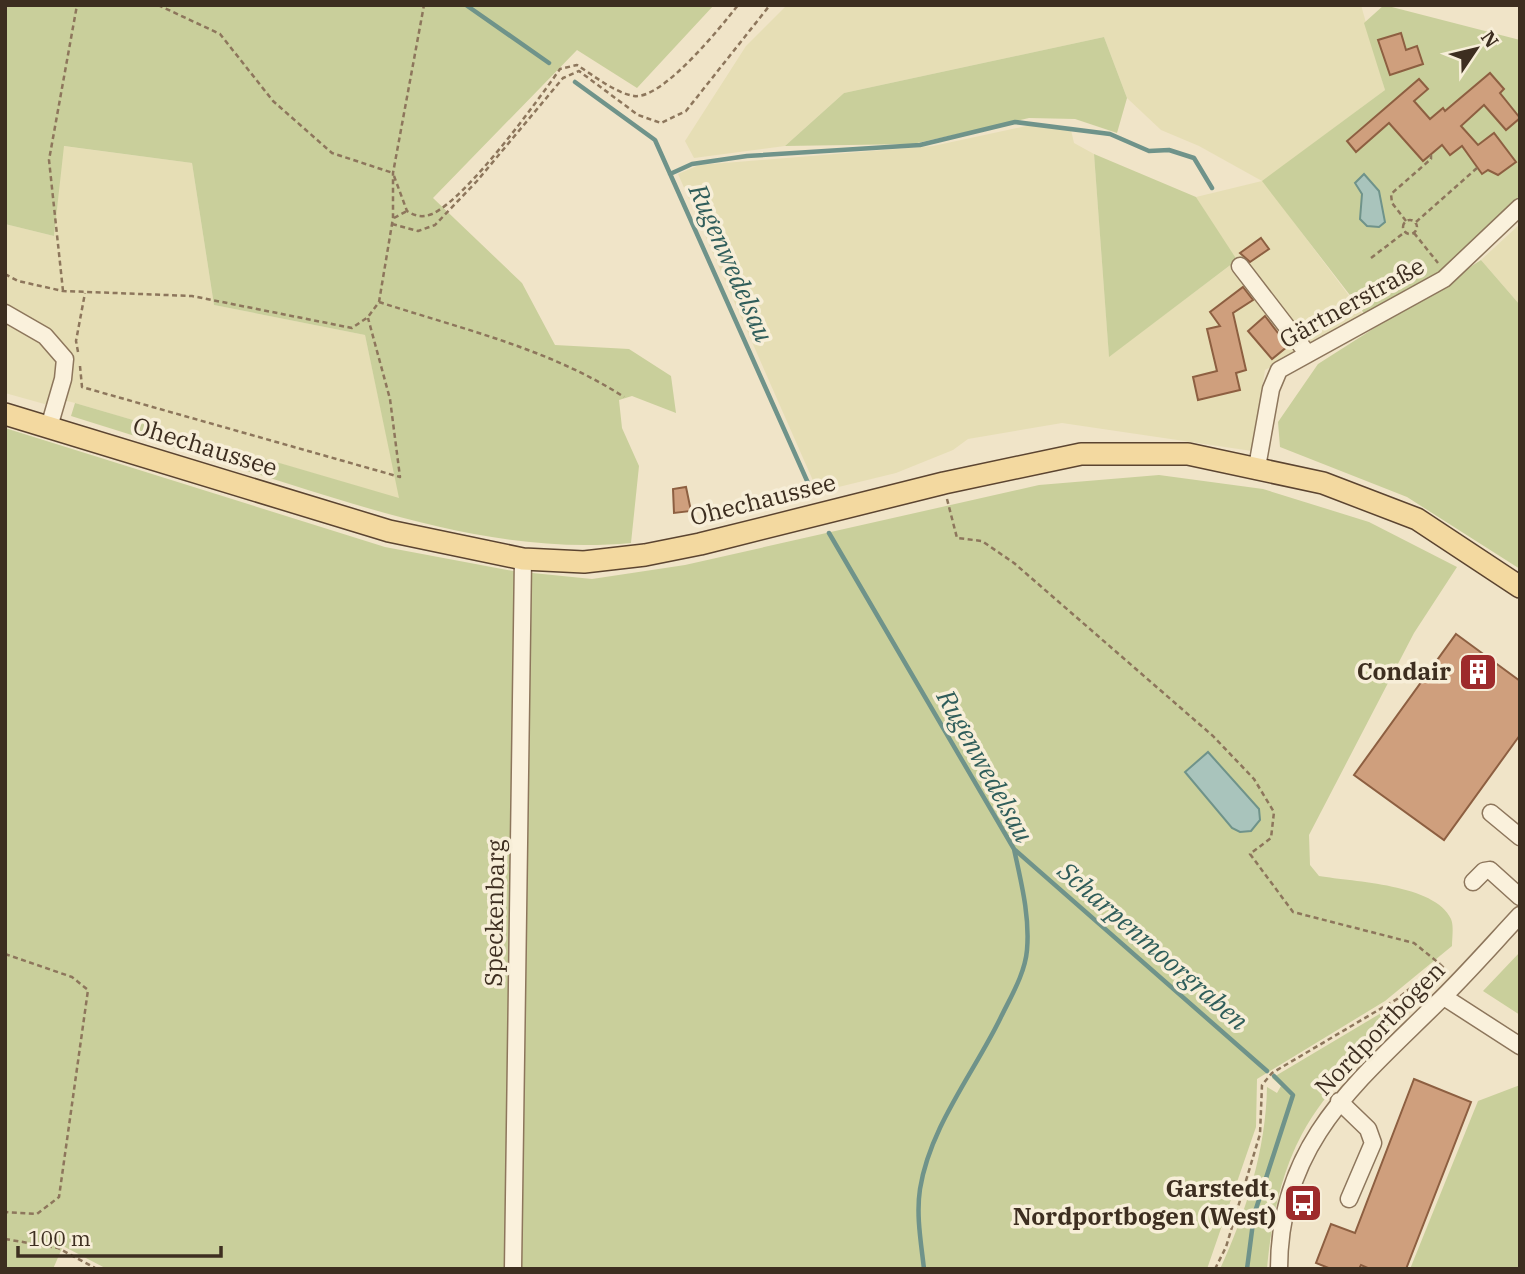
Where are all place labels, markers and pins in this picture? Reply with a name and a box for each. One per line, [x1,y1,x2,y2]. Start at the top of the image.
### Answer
building icon: Condair [1457,651,1499,693]
place label: Condair [1357,655,1451,687]
place label: Garstedt, Nordportbogen (West) [1013,1172,1276,1232]
bus stop icon: Garstedt, Nordportbogen (West) [1282,1182,1324,1224]

